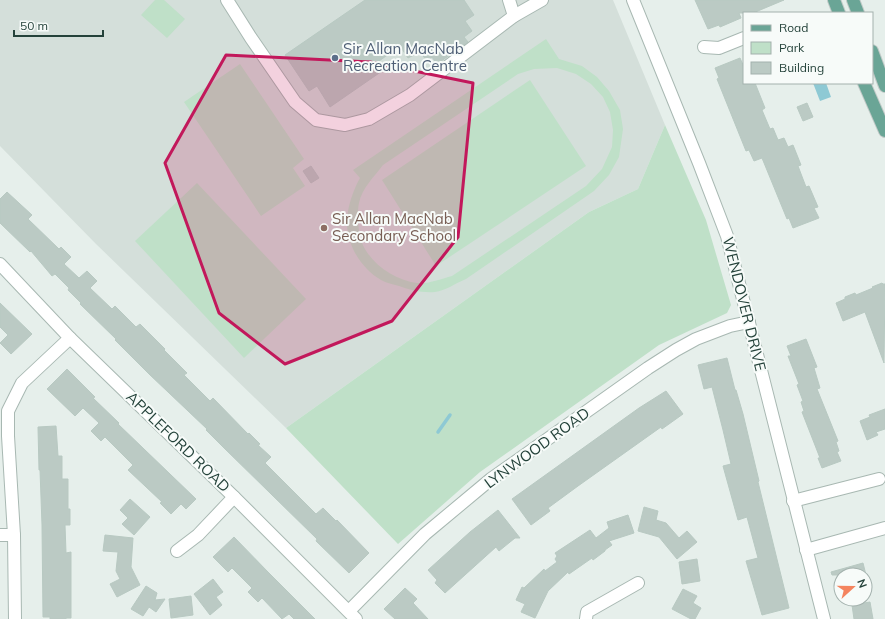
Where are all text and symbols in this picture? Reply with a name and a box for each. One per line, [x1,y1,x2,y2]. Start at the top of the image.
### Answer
scale bar [14,12,103,38]
legend [743,12,873,84]
text: 50 m [20,18,48,33]
text: Road [779,20,808,35]
place label: Sir Allan MacNab Recreation Centre [343,39,467,75]
text: Park [779,40,805,55]
marker: Sir Allan MacNab Recreation Centre [330,53,340,63]
text: Building [779,60,824,75]
place label: Sir Allan MacNab Secondary School [332,209,456,245]
marker: Sir Allan MacNab Secondary School [319,223,329,233]
street label: WENDOVER DRIVE [719,235,770,373]
street label: APPLEFORD ROAD [123,387,234,496]
street label: LYNWOOD ROAD [480,403,593,492]
north arrow [833,567,873,607]
text: N [854,577,870,590]

